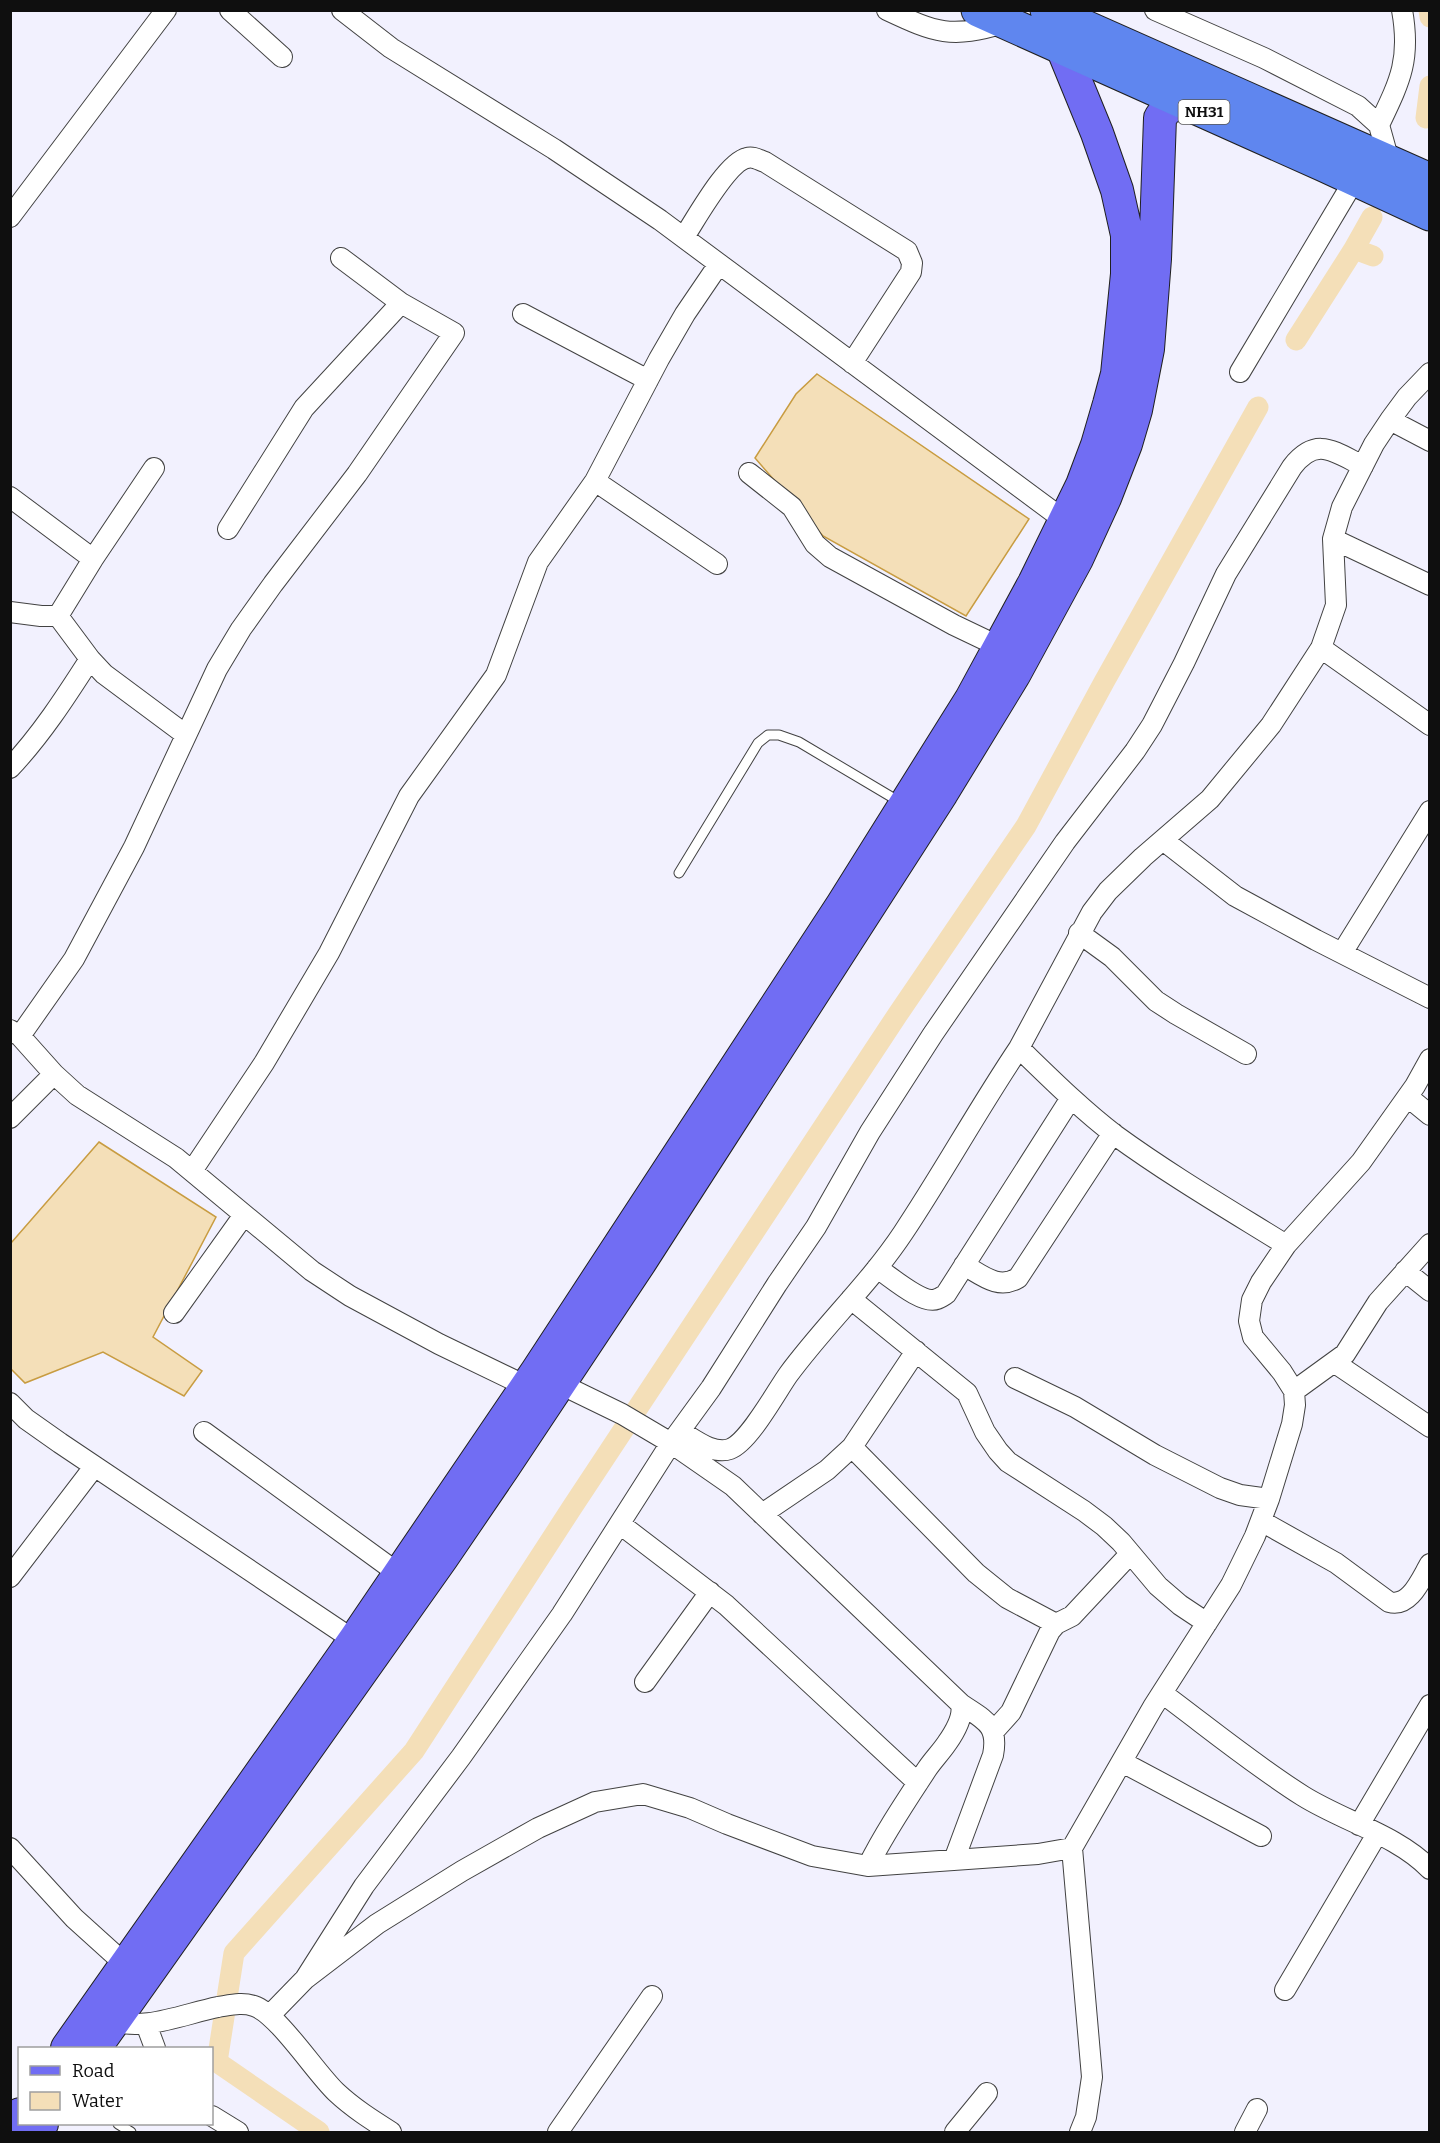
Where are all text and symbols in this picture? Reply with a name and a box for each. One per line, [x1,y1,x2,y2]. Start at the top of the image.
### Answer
road number: NH31 [1178,100,1230,124]
legend [18,2047,213,2125]
text: Road [72,2060,115,2082]
text: Water [72,2090,123,2112]

